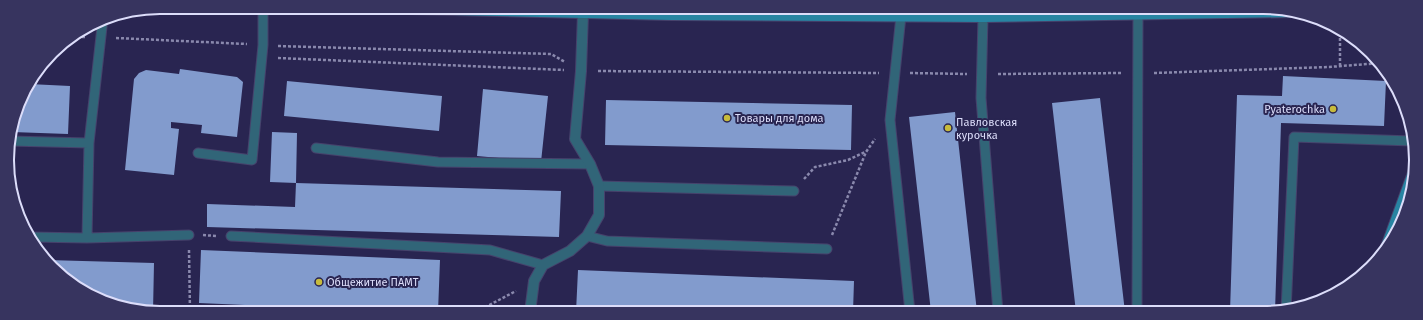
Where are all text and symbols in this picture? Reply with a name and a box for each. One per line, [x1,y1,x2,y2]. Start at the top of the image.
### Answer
place label: Pyaterochka [1264,103,1325,116]
marker: Pyaterochka [1328,104,1338,114]
place label: Товары для дома [735,112,824,125]
marker: Товары для дома [722,113,732,123]
place label: Павловская курочка [956,116,1017,142]
marker: Павловская курочка [943,123,953,133]
place label: Общежитие ПАМТ [327,276,419,289]
marker: Общежитие ПАМТ [314,277,324,287]

